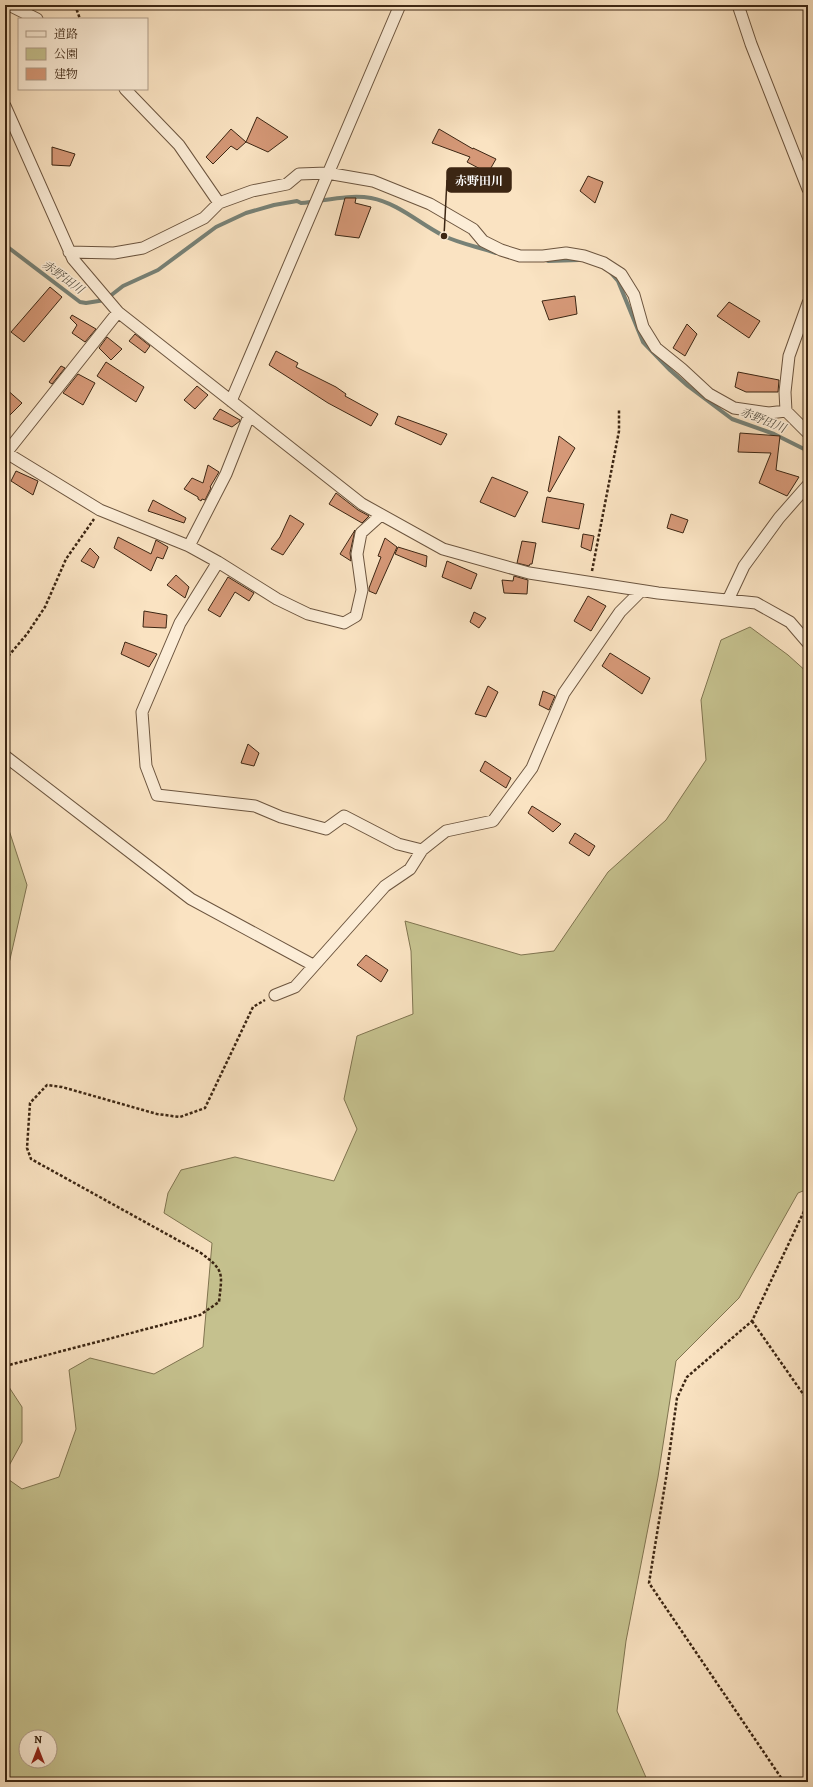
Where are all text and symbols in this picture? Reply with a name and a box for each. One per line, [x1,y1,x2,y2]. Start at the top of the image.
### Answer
legend [18,18,148,90]
text: 道路 [54,26,78,42]
text: 公園 [54,46,78,62]
text: 建物 [54,66,78,82]
callout: 赤野田川 [447,168,511,192]
text: 赤野田川 [455,173,503,189]
water label: 赤野田川 [39,256,89,299]
water label: 赤野田川 [738,404,790,437]
north arrow [18,1729,58,1769]
text: N [34,1732,42,1747]

